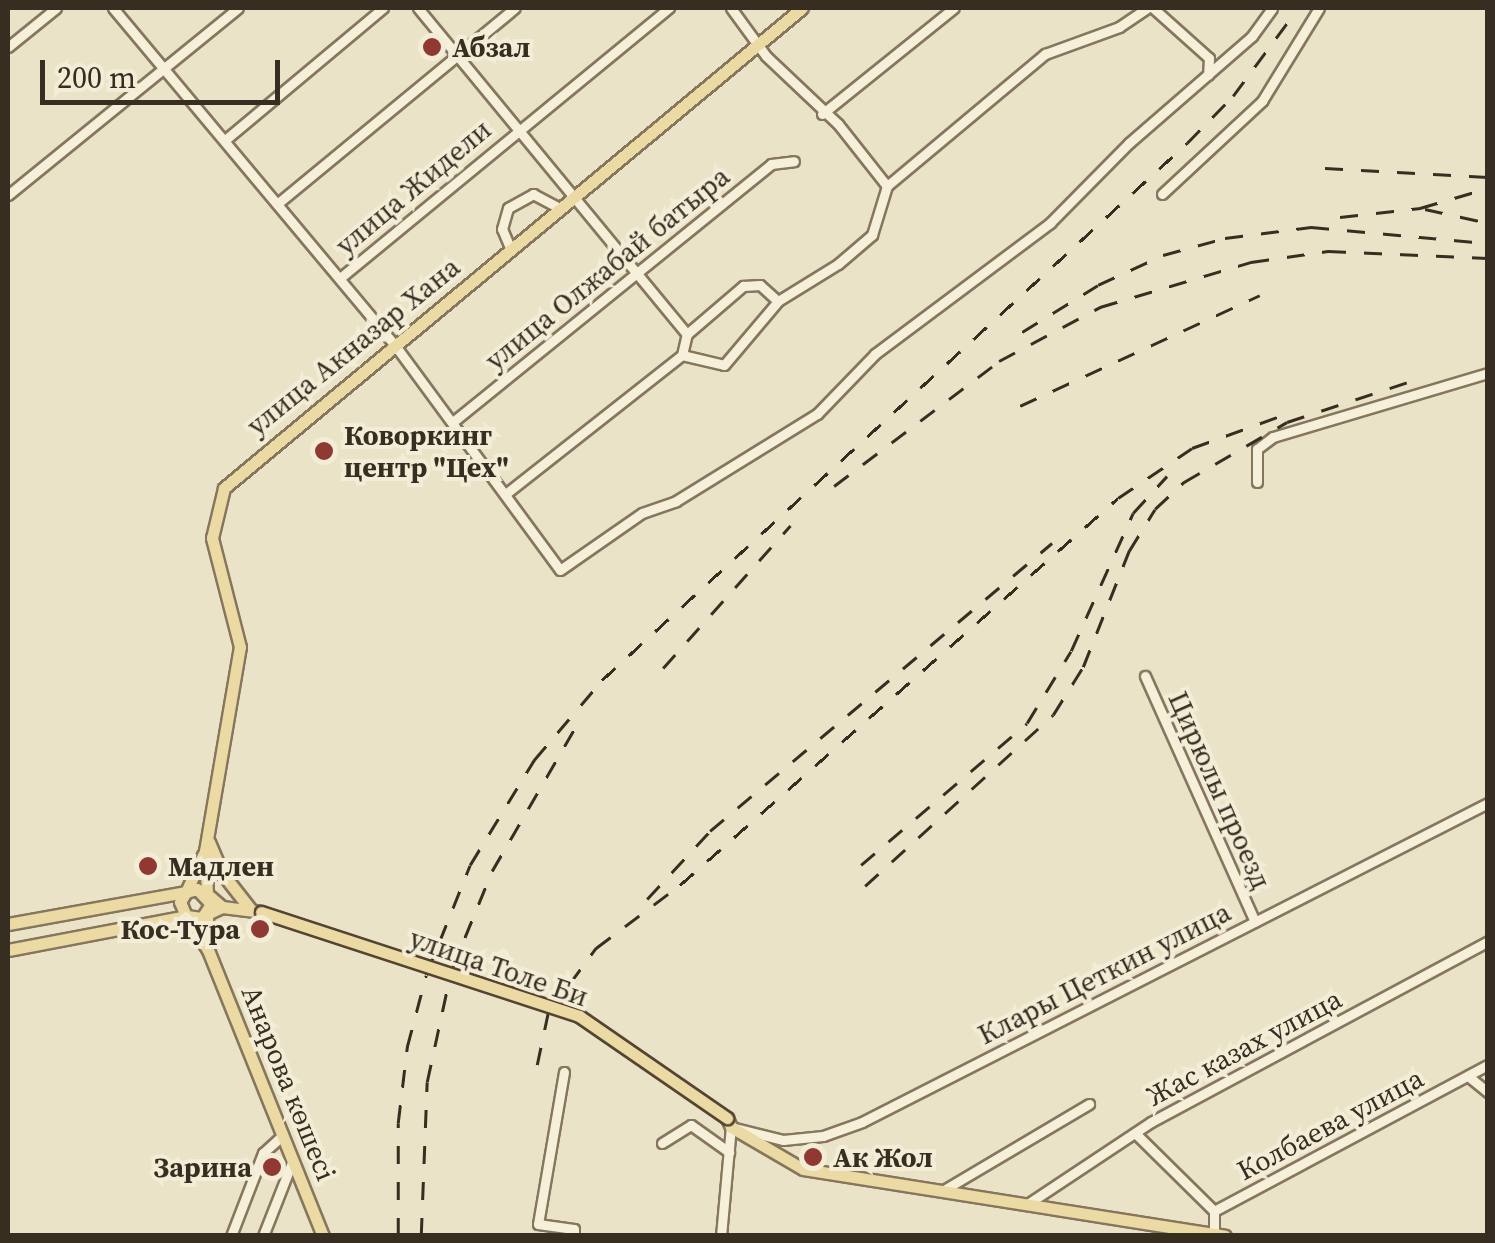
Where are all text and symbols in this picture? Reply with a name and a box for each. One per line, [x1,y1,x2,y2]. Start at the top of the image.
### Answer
place label: Абзал [452,30,530,64]
marker: Абзал [421,36,443,58]
scale bar [45,40,285,102]
text: 200 m [57,57,136,98]
street label: улица Жидели [328,112,498,262]
street label: улица Олжабай батыра [478,159,736,377]
street label: улица Акназар Хана [240,250,466,442]
place label: Коворкинг центр "Цех" [344,418,509,484]
marker: Коворкинг центр "Цех" [313,440,335,462]
street label: Цирюлы проезд [1161,686,1279,894]
place label: Мадлен [168,849,274,883]
marker: Мадлен [137,855,159,877]
street label: Клары Цеткин улица [972,895,1236,1051]
place label: Кос-Тура [120,912,240,946]
marker: Кос-Тура [249,918,271,940]
street label: улица Толе Би [405,921,593,1013]
street label: Анарова көшесі [235,981,343,1185]
street label: Жас казах улица [1141,982,1347,1112]
street label: Колбаева улица [1231,1061,1429,1187]
place label: Ак Жол [833,1140,933,1174]
marker: Ак Жол [802,1146,824,1168]
place label: Зарина [154,1150,252,1184]
marker: Зарина [261,1156,283,1178]

